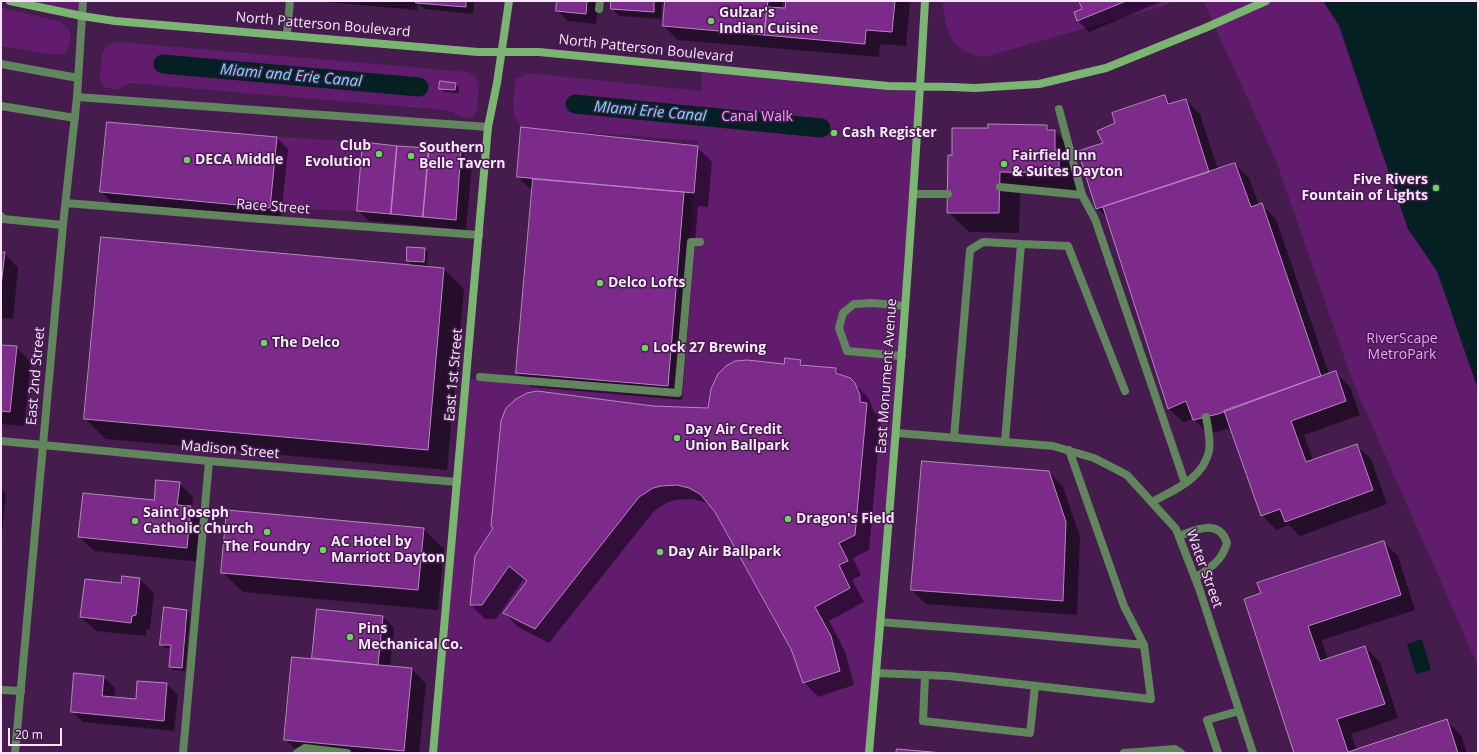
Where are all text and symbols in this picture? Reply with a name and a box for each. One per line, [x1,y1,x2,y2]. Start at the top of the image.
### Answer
place label: Gulzar's Indian Cuisine [719,5,818,38]
street label: North Patterson Boulevard [235,9,411,41]
marker: Gulzar's Indian Cuisine [706,16,716,26]
street label: North Patterson Boulevard [558,31,734,67]
water label: Miami and Erie Canal [219,61,363,91]
water label: MIami Erie Canal [593,98,707,126]
park label: Canal Walk [721,109,793,125]
place label: Cash Register [842,125,937,141]
marker: Cash Register [829,128,839,138]
place label: Club Evolution [305,138,371,170]
place label: Southern Belle Tavern [419,140,505,172]
place label: Fairfield Inn & Suites Dayton [1012,148,1123,180]
marker: Club Evolution [374,149,384,159]
marker: Southern Belle Tavern [406,151,416,161]
place label: DECA Middle [195,152,283,168]
marker: DECA Middle [182,155,192,165]
marker: Fairfield Inn & Suites Dayton [999,159,1009,169]
place label: Five Rivers Fountain of Lights [1302,172,1428,204]
marker: Five Rivers Fountain of Lights [1431,183,1441,193]
street label: Race Street [236,196,310,218]
place label: Delco Lofts [608,275,685,291]
marker: Delco Lofts [595,278,605,288]
street label: East Monument Avenue [873,298,901,454]
street label: East 2nd Street [23,326,49,426]
street label: East 1st Street [442,328,466,422]
park label: RiverScape MetroPark [1366,331,1438,364]
place label: The Delco [272,335,340,351]
marker: The Delco [259,338,269,348]
place label: Lock 27 Brewing [653,340,766,356]
marker: Lock 27 Brewing [640,343,650,353]
place label: Day Air Credit Union Ballpark [685,422,789,454]
marker: Day Air Credit Union Ballpark [672,433,682,443]
street label: Madison Street [180,437,280,463]
place label: Saint Joseph Catholic Church [143,505,254,538]
place label: Dragon's Field [796,511,895,527]
marker: Dragon's Field [783,514,793,524]
marker: Saint Joseph Catholic Church [130,516,140,526]
marker: The Foundry [262,527,272,537]
street label: Water Street [1182,528,1226,610]
place label: AC Hotel by Marriott Dayton [331,534,445,566]
place label: The Foundry [223,539,311,555]
place label: Day Air Ballpark [668,544,781,560]
marker: AC Hotel by Marriott Dayton [318,545,328,555]
marker: Day Air Ballpark [655,547,665,557]
place label: Pins Mechanical Co. [358,621,463,654]
marker: Pins Mechanical Co. [345,632,355,642]
scale bar [10,720,64,746]
text: 20 m [15,726,43,743]

